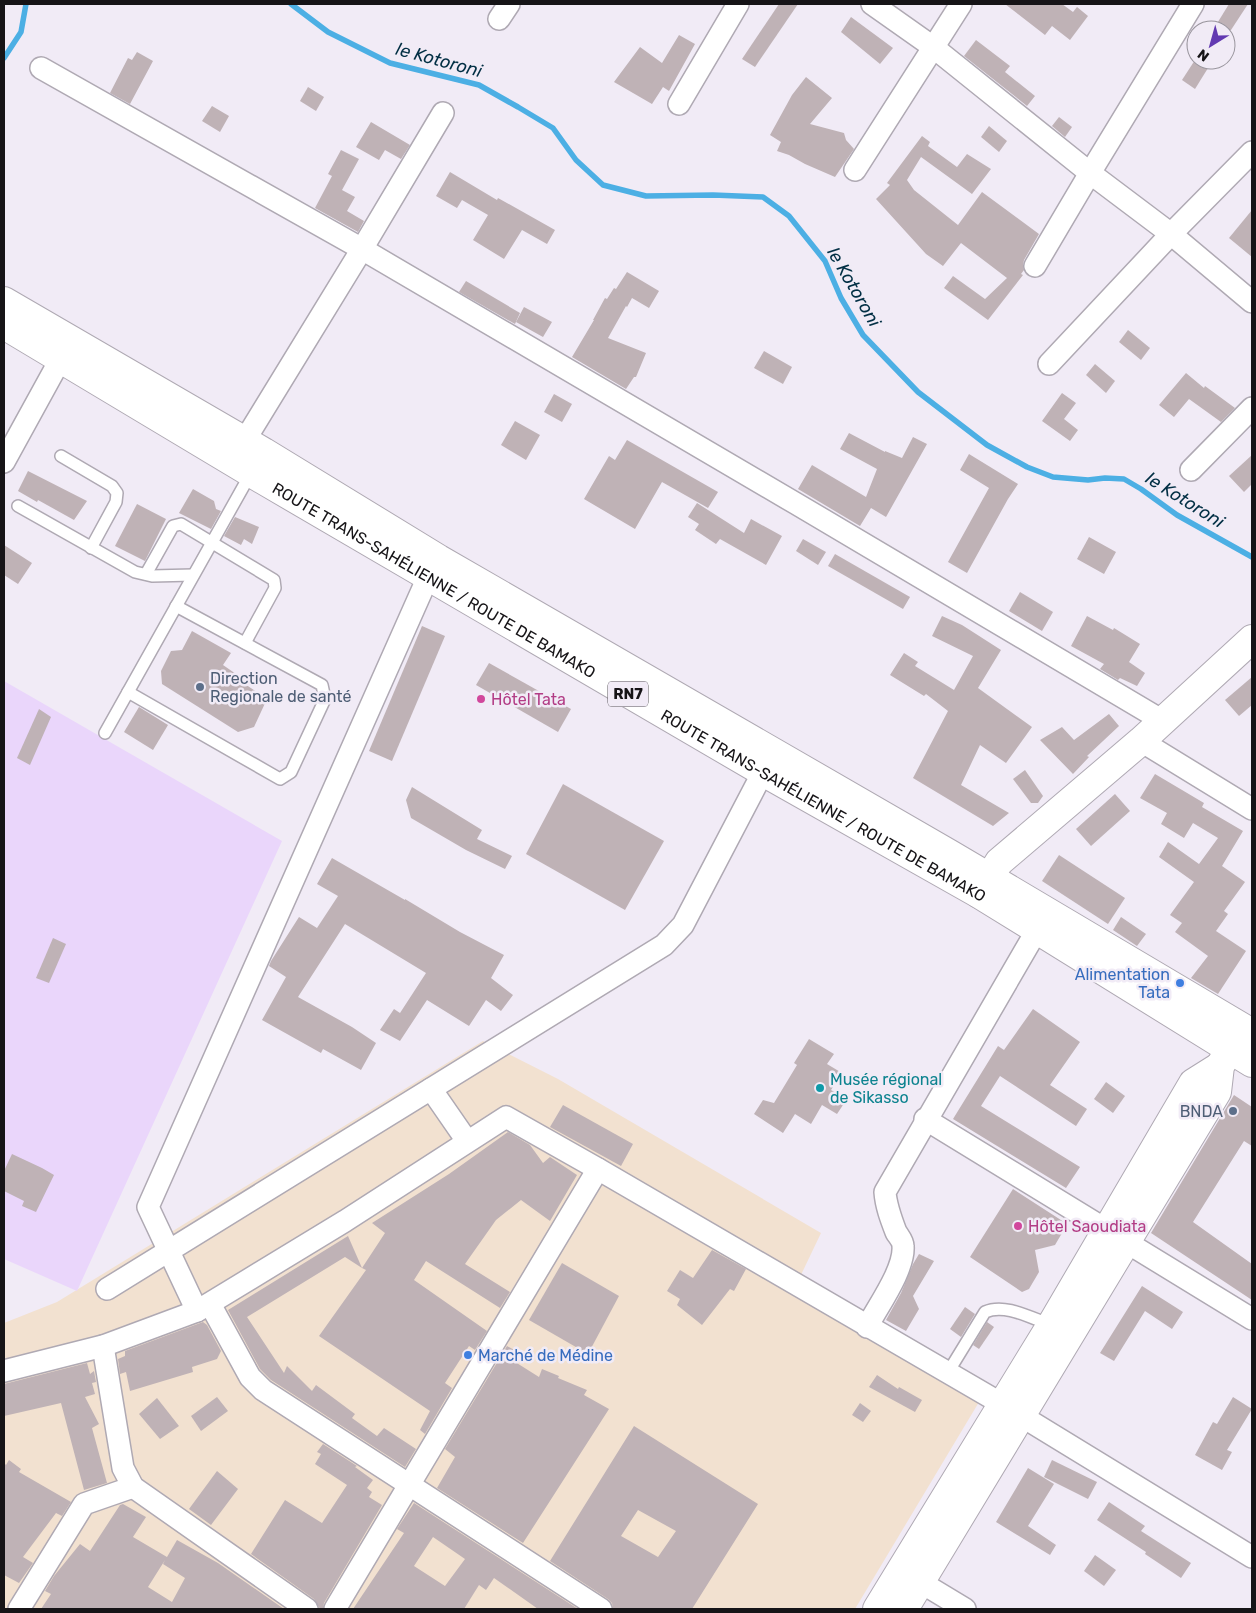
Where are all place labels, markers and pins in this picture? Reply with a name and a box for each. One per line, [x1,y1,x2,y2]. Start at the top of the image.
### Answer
place label: Direction Regionale de santé [210,669,351,706]
marker: Direction Regionale de santé [194,681,206,693]
place label: Hôtel Tata [491,690,566,709]
marker: Hôtel Tata [475,693,487,705]
place label: Alimentation Tata [1075,965,1170,1002]
marker: Alimentation Tata [1174,977,1186,989]
place label: Musée régional de Sikasso [830,1070,942,1107]
marker: Musée régional de Sikasso [814,1082,826,1094]
place label: BNDA [1180,1102,1223,1121]
marker: BNDA [1227,1105,1239,1117]
place label: Hôtel Saoudiata [1028,1217,1146,1236]
marker: Hôtel Saoudiata [1012,1220,1024,1232]
place label: Marché de Médine [478,1346,613,1365]
marker: Marché de Médine [462,1349,474,1361]

